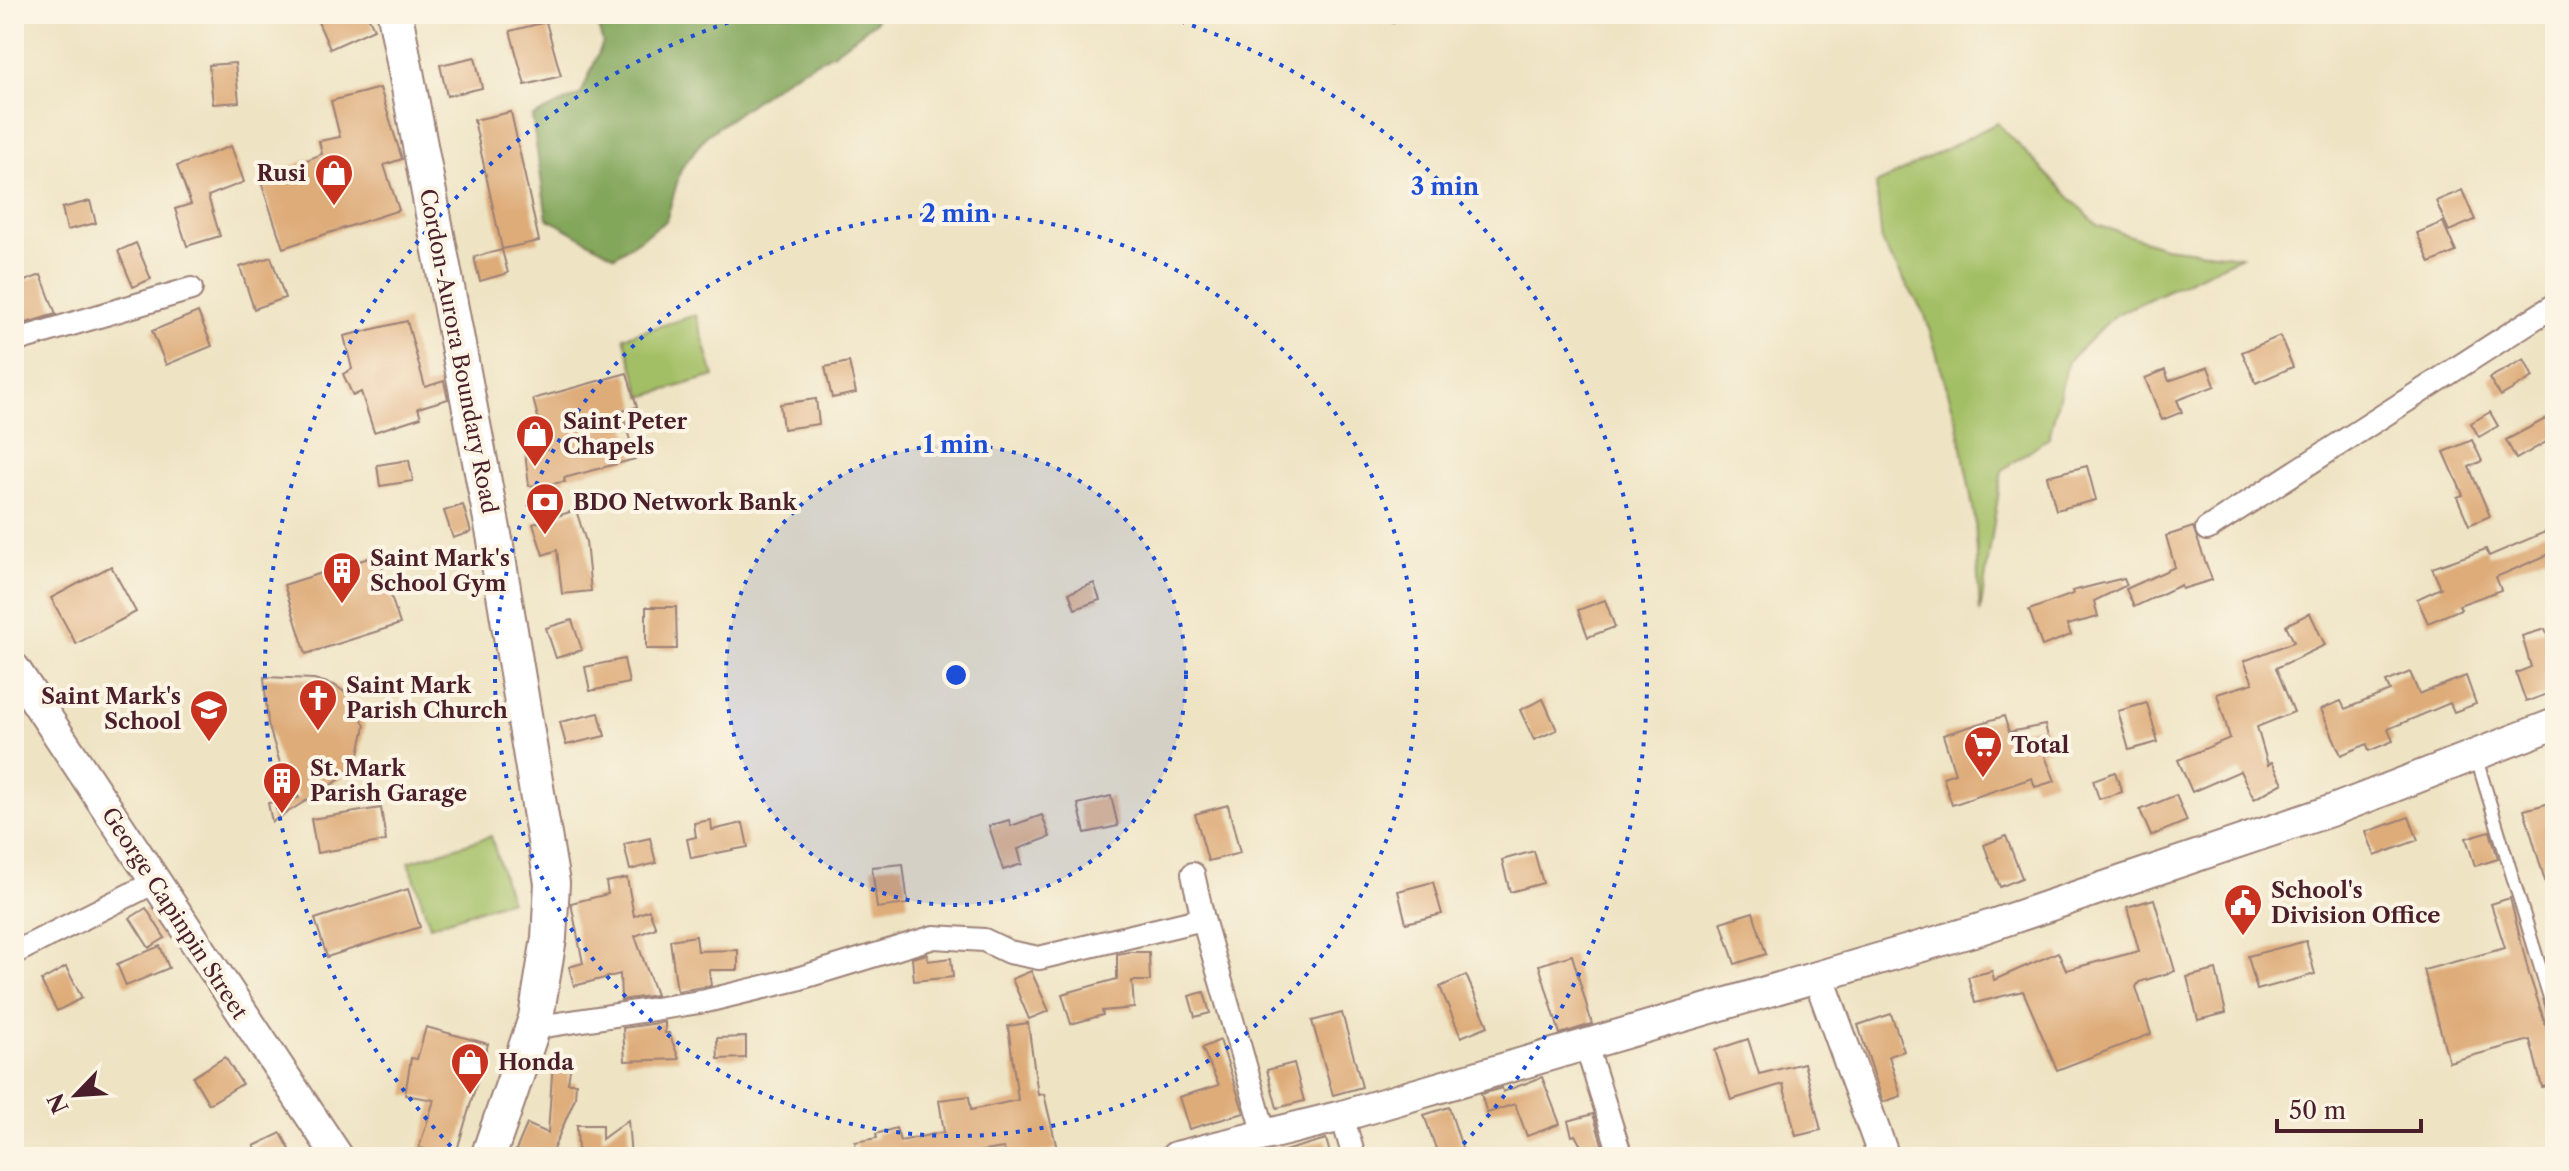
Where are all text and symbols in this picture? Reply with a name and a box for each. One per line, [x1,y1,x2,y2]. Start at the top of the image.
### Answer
shop icon: Rusi [313,152,355,207]
place label: Rusi [256,160,306,187]
text: 3 min [1411,172,1480,201]
street label: Cordon-Aurora Boundary Road [414,186,503,516]
text: 2 min [921,199,991,228]
place label: Saint Peter Chapels [563,408,688,460]
shop icon: Saint Peter Chapels [514,413,556,468]
text: 1 min [923,430,989,459]
bank icon: BDO Network Bank [524,481,566,536]
place label: BDO Network Bank [573,489,797,516]
place label: Saint Mark's School Gym [370,545,510,597]
building icon: Saint Mark's School Gym [321,550,363,605]
centre of rings [942,661,970,689]
place label: Saint Mark Parish Church [346,672,508,724]
church icon: Saint Mark Parish Church [297,677,339,732]
place label: Saint Mark's School [41,683,181,735]
school or university icon: Saint Mark's School [188,688,230,743]
supermarket icon: Total [1962,724,2004,779]
place label: Total [2011,732,2070,759]
place label: St. Mark Parish Garage [310,755,467,807]
building icon: St. Mark Parish Garage [261,760,303,815]
street label: George Capinpin Street [96,802,253,1024]
place label: School's Division Office [2271,877,2440,929]
public building icon: School's Division Office [2222,882,2264,937]
shop icon: Honda [449,1041,491,1096]
place label: Honda [498,1049,574,1076]
north arrow [36,1055,116,1135]
scale bar [2277,1083,2421,1133]
text: N [42,1089,75,1118]
text: 50 m [2289,1096,2346,1125]

